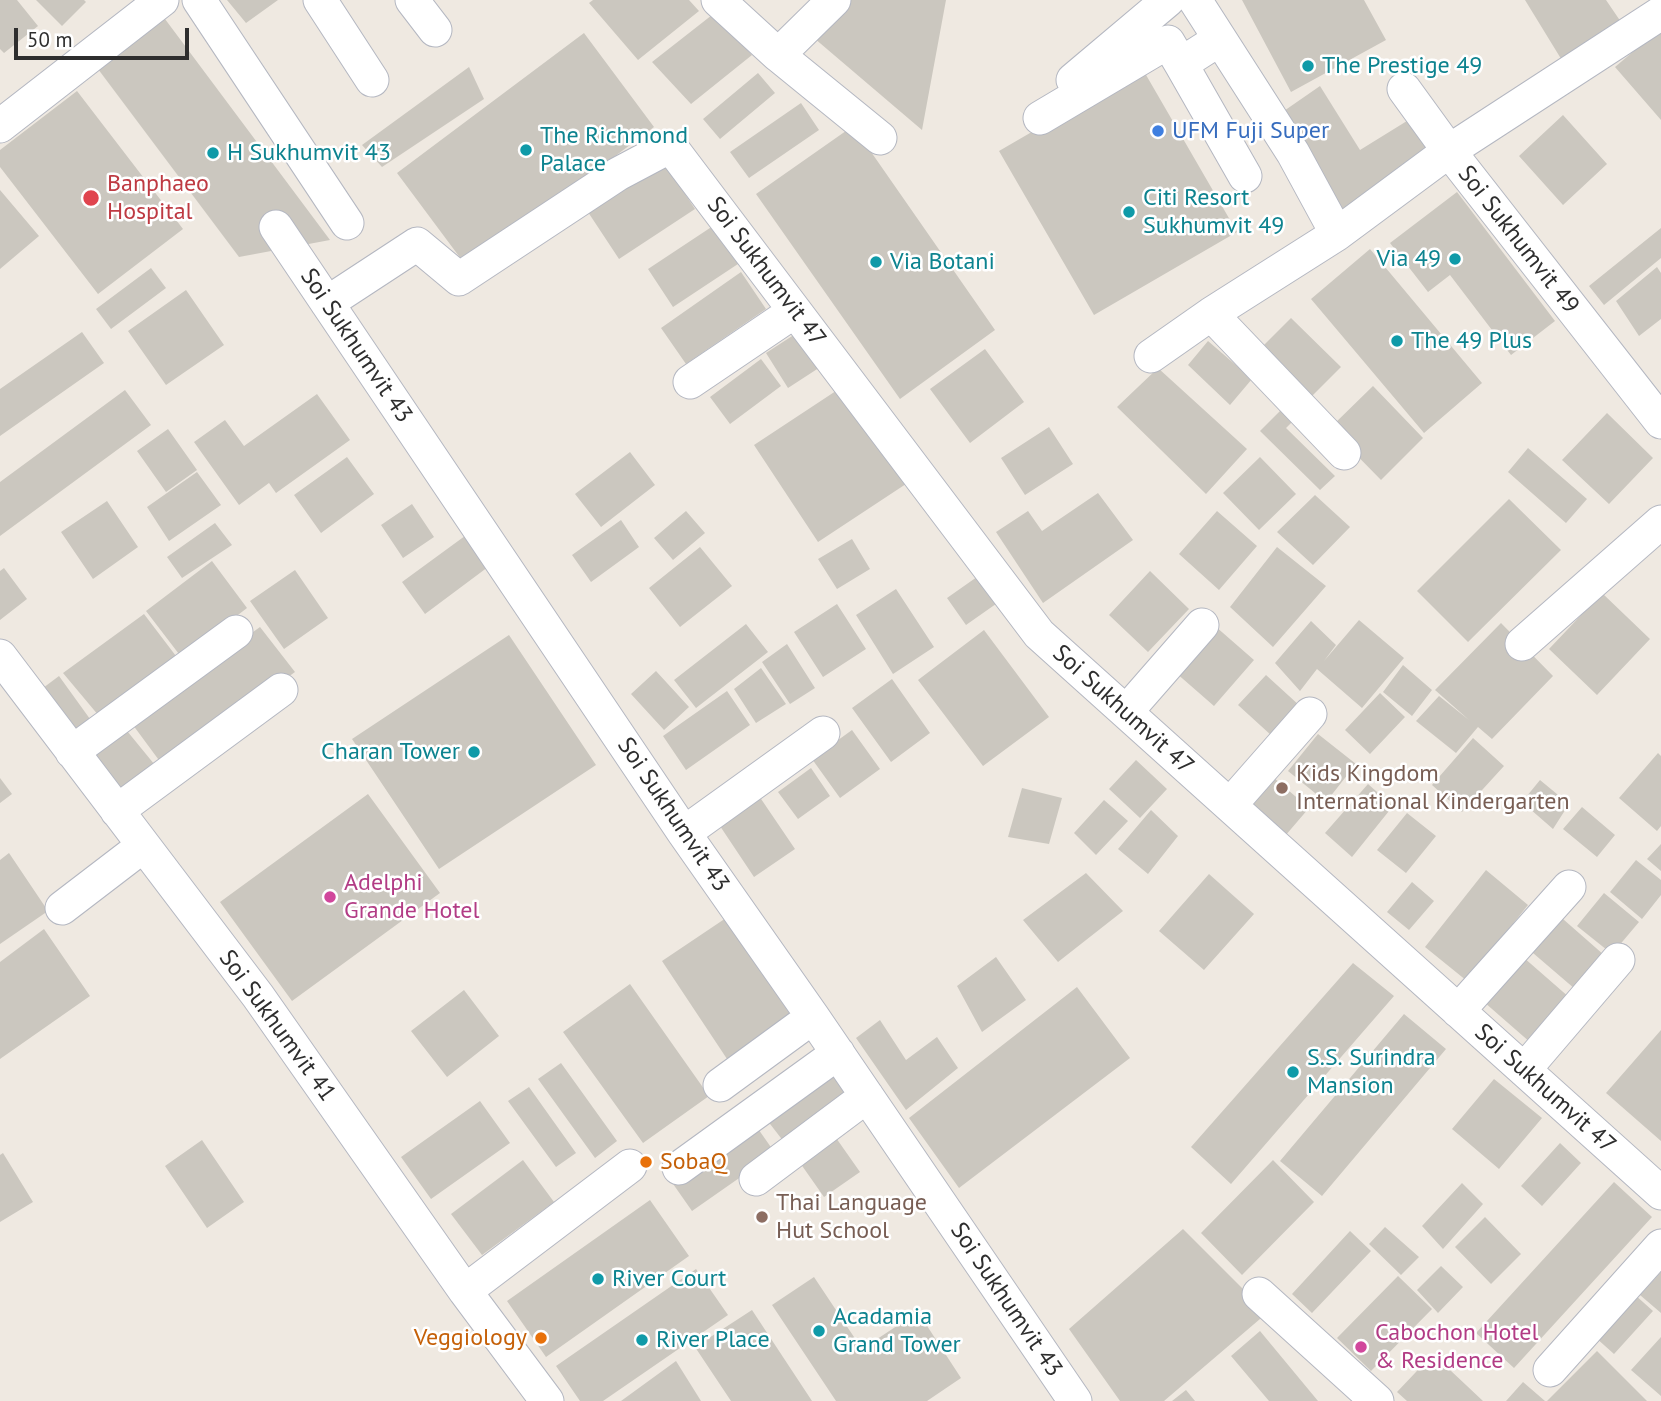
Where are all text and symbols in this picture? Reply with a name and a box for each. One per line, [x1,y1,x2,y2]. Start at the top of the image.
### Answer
scale bar [18,14,192,58]
text: 50 m [27,26,73,53]
place label: The Prestige 49 [1322,52,1482,80]
marker: The Prestige 49 [1300,58,1316,74]
place label: UFM Fuji Super [1172,117,1329,145]
place label: The Richmond Palace [540,122,688,178]
marker: UFM Fuji Super [1150,123,1166,139]
place label: H Sukhumvit 43 [227,139,391,167]
marker: The Richmond Palace [518,142,534,158]
marker: H Sukhumvit 43 [205,145,221,161]
street label: Soi Sukhumvit 49 [1451,160,1585,320]
place label: Banphaeo Hospital [107,170,209,226]
place label: Citi Resort Sukhumvit 49 [1143,184,1284,240]
marker: Banphaeo Hospital [81,188,101,208]
street label: Soi Sukhumvit 47 [700,192,832,352]
marker: Citi Resort Sukhumvit 49 [1121,204,1137,220]
place label: Via 49 [1376,245,1441,273]
place label: Via Botani [890,248,995,276]
marker: Via 49 [1447,251,1463,267]
marker: Via Botani [868,254,884,270]
street label: Soi Sukhumvit 43 [294,263,418,429]
place label: The 49 Plus [1411,327,1532,355]
marker: The 49 Plus [1389,333,1405,349]
street label: Soi Sukhumvit 47 [1047,639,1199,781]
street label: Soi Sukhumvit 43 [611,732,735,898]
place label: Charan Tower [321,738,460,766]
marker: Charan Tower [466,744,482,760]
place label: Kids Kingdom International Kindergarten [1296,760,1570,816]
marker: Kids Kingdom International Kindergarten [1274,780,1290,796]
place label: Adelphi Grande Hotel [344,869,479,925]
marker: Adelphi Grande Hotel [322,889,338,905]
street label: Soi Sukhumvit 41 [212,945,342,1107]
street label: Soi Sukhumvit 47 [1469,1018,1621,1160]
place label: S.S. Surindra Mansion [1307,1044,1436,1100]
marker: S.S. Surindra Mansion [1285,1064,1301,1080]
place label: SobaQ [660,1148,727,1176]
marker: SobaQ [638,1154,654,1170]
place label: Thai Language Hut School [776,1189,927,1245]
marker: Thai Language Hut School [754,1209,770,1225]
street label: Soi Sukhumvit 43 [944,1217,1068,1383]
place label: River Court [612,1265,726,1293]
marker: River Court [590,1271,606,1287]
place label: Acadamia Grand Tower [833,1303,961,1359]
place label: Cabochon Hotel & Residence [1375,1319,1538,1375]
marker: Acadamia Grand Tower [811,1323,827,1339]
place label: Veggiology [414,1324,527,1352]
place label: River Place [656,1326,770,1354]
marker: Veggiology [533,1330,549,1346]
marker: River Place [634,1332,650,1348]
marker: Cabochon Hotel & Residence [1353,1339,1369,1355]

